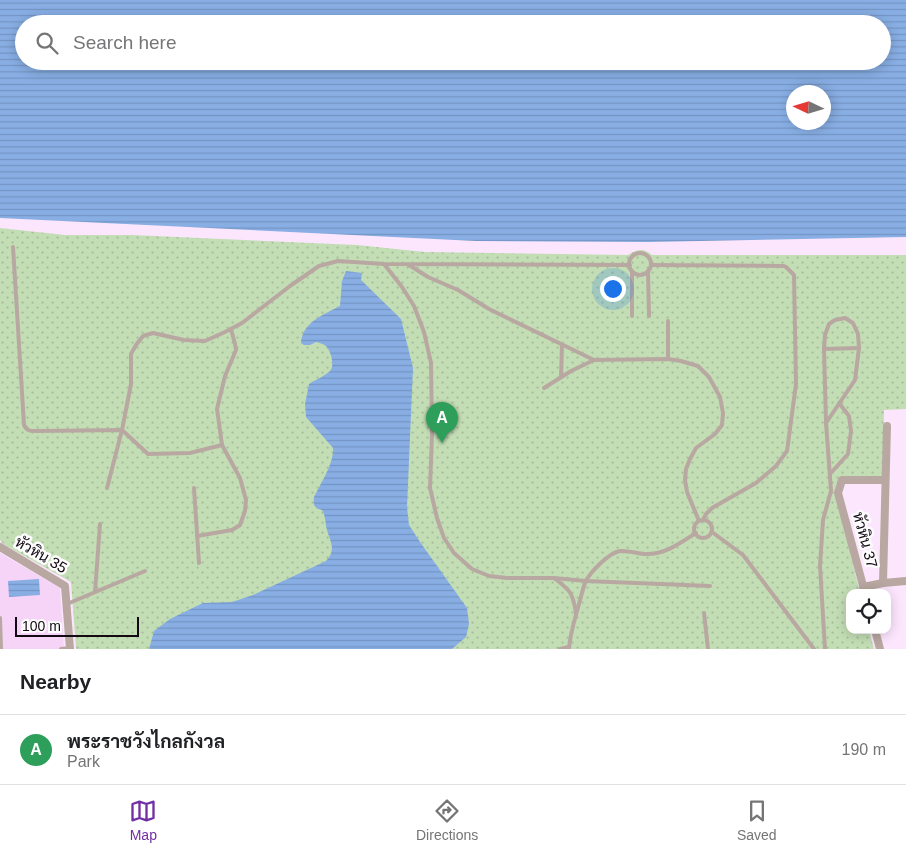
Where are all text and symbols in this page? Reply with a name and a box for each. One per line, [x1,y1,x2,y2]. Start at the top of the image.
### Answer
search box [15,15,891,70]
icon: search [33,29,61,57]
text: Search here [73,32,177,53]
north arrow [786,85,831,130]
your location [600,276,626,302]
pin: A [426,402,458,443]
street label: หัวหิน 37 [850,510,881,570]
street label: หัวหิน 35 [12,533,70,576]
map controls [846,589,891,634]
button: locate [846,589,891,634]
scale bar [15,614,139,637]
text: 100 m [22,618,61,634]
text: Nearby [20,670,91,693]
text: พระราชวังไกลกังวล [67,731,225,752]
text: A [30,741,42,758]
text: 190 m [842,741,886,758]
text: Park [67,753,100,770]
tab: Map [129,797,157,843]
tab: Directions [416,797,478,843]
tab: Saved [737,797,777,843]

